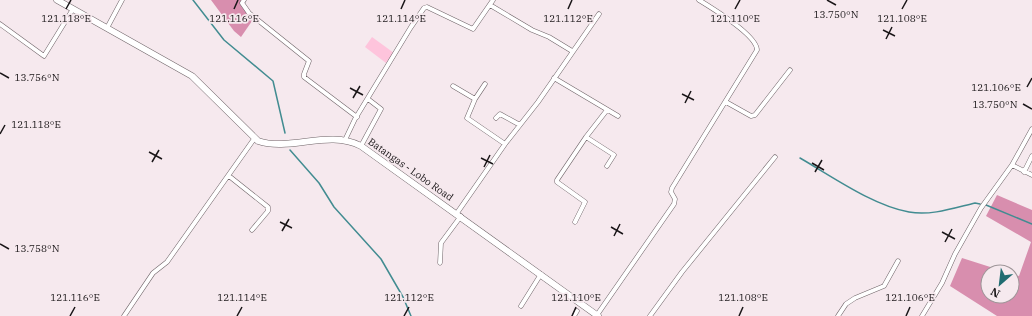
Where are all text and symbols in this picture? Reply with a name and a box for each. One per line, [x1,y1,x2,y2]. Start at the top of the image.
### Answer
text: 13.750°N [813,8,859,21]
text: 121.118°E [41,12,91,25]
text: 121.116°E [209,12,259,25]
text: 121.114°E [376,12,426,25]
text: 121.112°E [543,12,593,25]
text: 121.110°E [710,12,760,25]
text: 121.108°E [877,12,927,25]
text: 13.756°N [14,71,60,84]
text: 121.106°E [971,81,1021,94]
text: 13.750°N [972,98,1018,111]
text: 121.118°E [11,118,61,131]
street label: Batangas - Lobo Road [366,135,456,204]
text: 13.758°N [14,242,60,255]
north arrow [980,264,1020,304]
text: N [988,284,1002,301]
text: 121.116°E [50,291,100,304]
text: 121.114°E [217,291,267,304]
text: 121.112°E [384,291,434,304]
text: 121.110°E [551,291,601,304]
text: 121.108°E [718,291,768,304]
text: 121.106°E [885,291,935,304]

